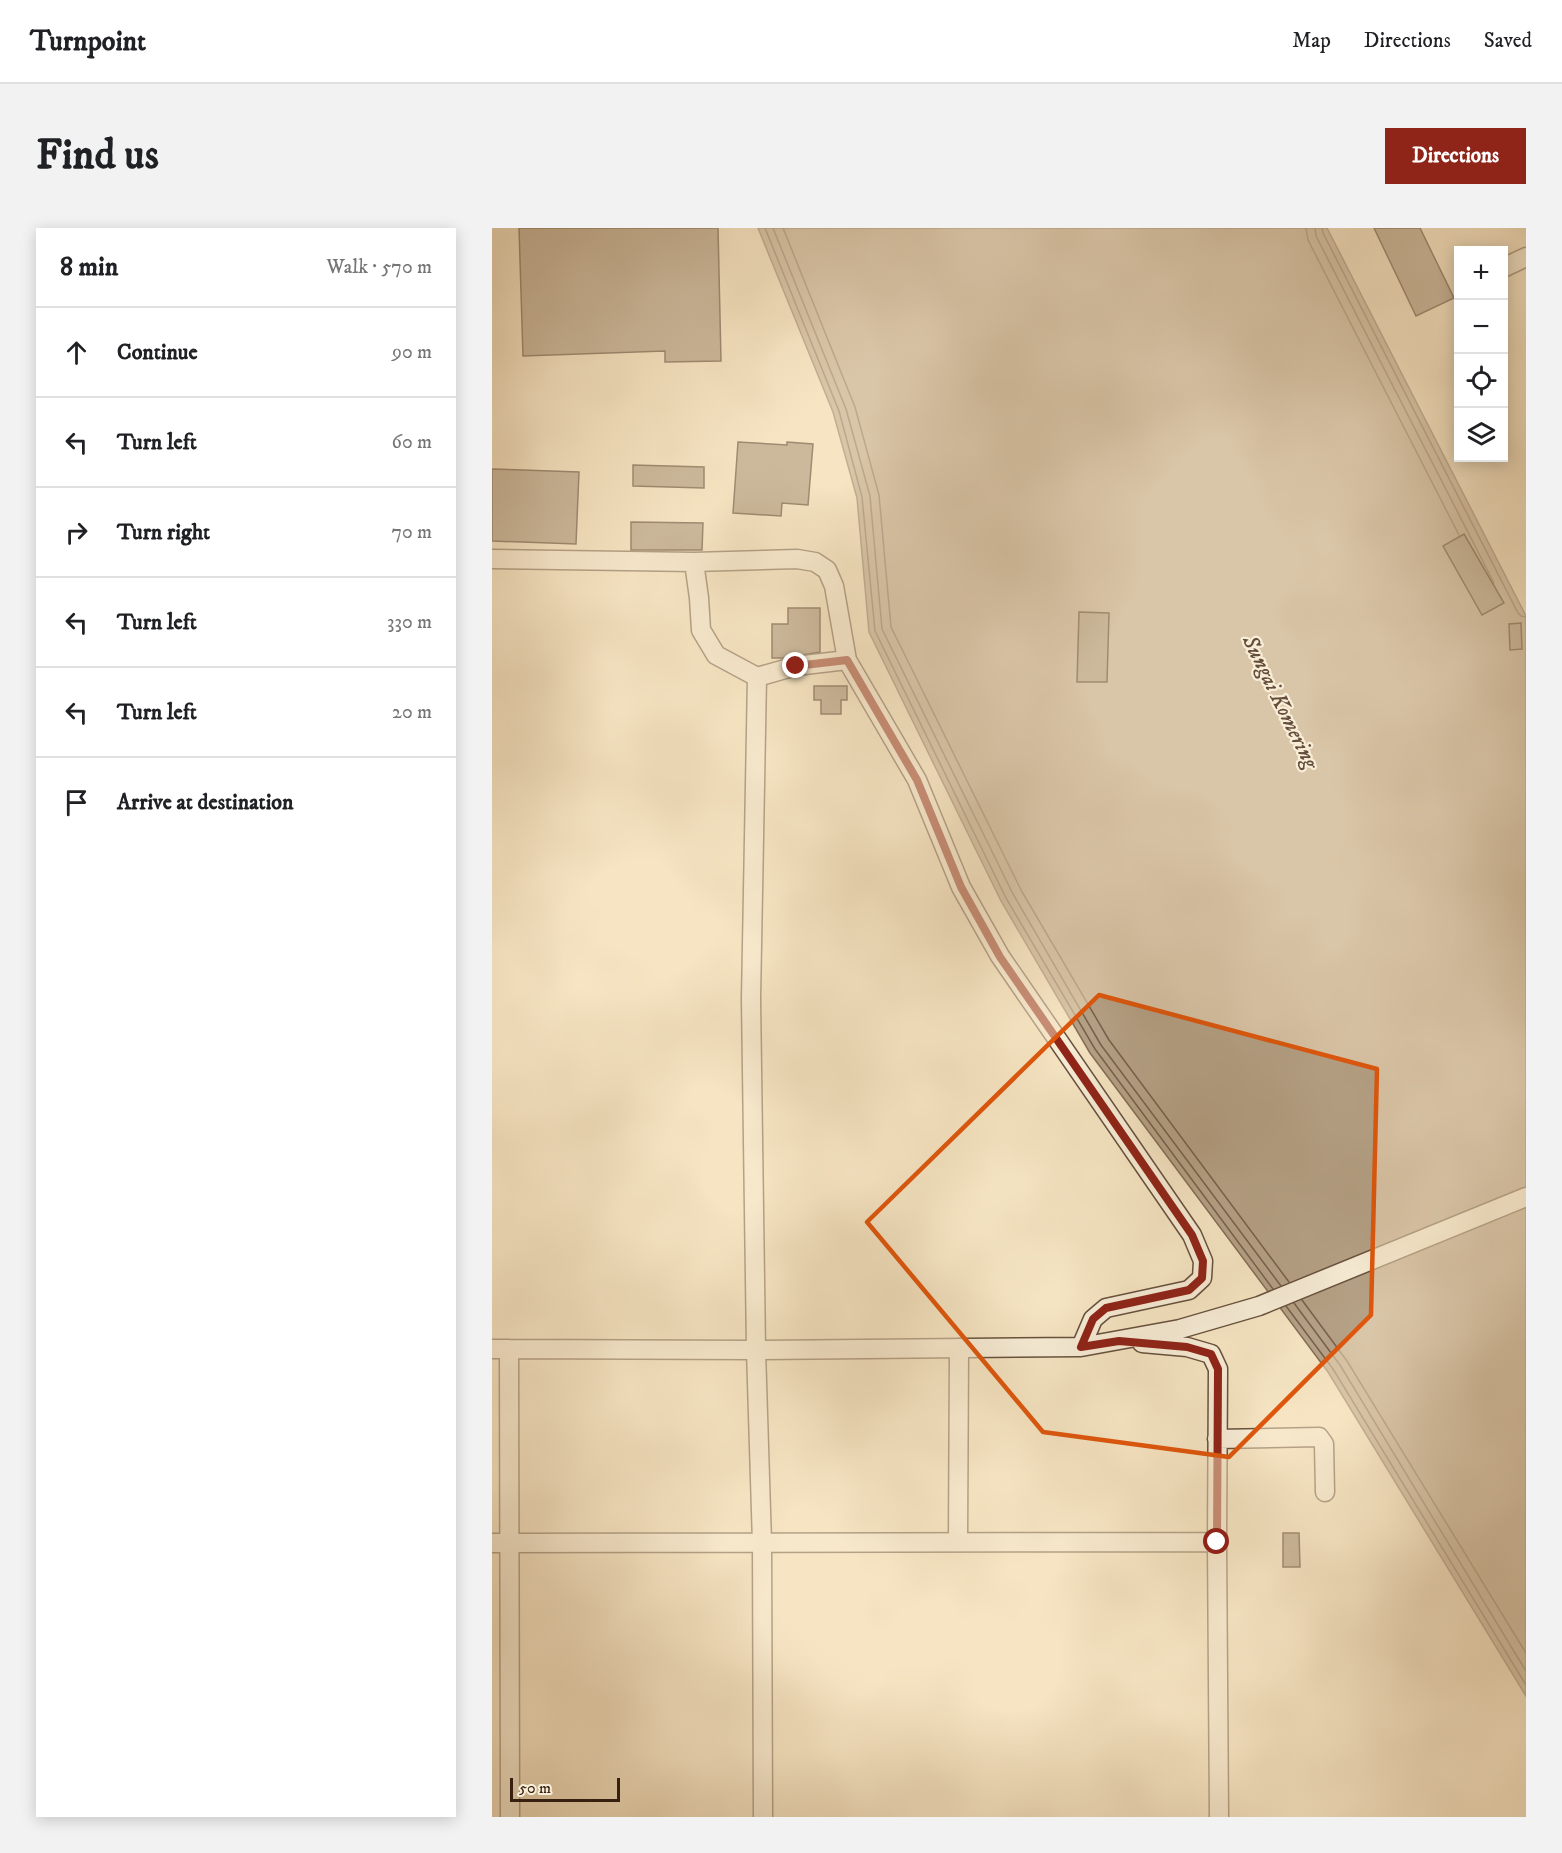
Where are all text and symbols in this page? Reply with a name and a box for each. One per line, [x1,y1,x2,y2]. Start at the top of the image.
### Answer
text: Turnpoint [30,24,146,59]
text: Map [1292,28,1331,54]
text: Directions [1364,28,1451,54]
text: Saved [1484,28,1532,54]
button: Directions [1385,128,1526,184]
text: Find us [36,130,159,182]
map controls [1454,246,1508,462]
button: + [1454,246,1508,300]
text: 8 min [60,251,118,284]
text: Walk · 570 m [327,255,432,280]
button: − [1454,300,1508,354]
icon: ahead [60,336,93,369]
text: Continue [117,339,198,366]
text: 90 m [392,340,432,365]
button: locate [1454,354,1508,408]
button: layers [1454,408,1508,462]
icon: left [60,426,93,459]
text: Turn left [117,429,197,456]
text: 60 m [392,430,432,455]
icon: right [60,516,93,549]
text: Turn right [117,519,210,546]
text: 70 m [391,520,432,545]
icon: left [60,606,93,639]
text: Turn left [117,609,197,636]
text: 330 m [387,610,432,635]
water label: Sungai Komering [1236,630,1325,775]
route end [782,652,808,678]
icon: left [60,696,93,729]
text: Turn left [117,699,197,726]
text: 20 m [392,700,432,725]
icon: arrive [60,786,93,819]
text: Arrive at destination [117,789,294,816]
route start [1203,1528,1229,1554]
scale bar [510,1775,620,1802]
text: 50 m [519,1778,551,1798]

